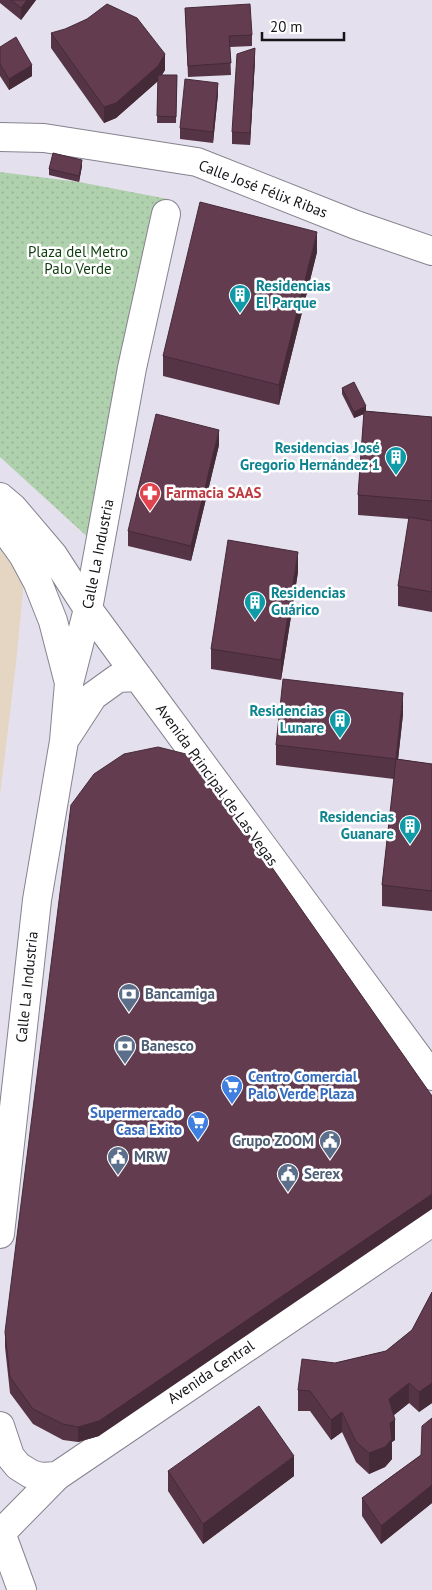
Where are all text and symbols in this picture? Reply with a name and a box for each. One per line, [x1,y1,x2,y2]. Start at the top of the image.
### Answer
scale bar [262,10,344,42]
text: 20 m [270,17,303,36]
street label: Calle José Félix Ribas [196,155,330,222]
park label: Plaza del Metro Palo Verde [28,242,128,278]
place label: Residencias El Parque [256,276,330,312]
building icon: Residencias El Parque [228,283,252,314]
place label: Residencias José Gregorio Hernández 1 [240,438,380,474]
building icon: Residencias José Gregorio Hernández 1 [384,445,408,476]
pharmacy icon: Farmacia SAAS [138,481,162,512]
place label: Farmacia SAAS [166,483,262,502]
street label: Calle La Industria [78,497,117,611]
place label: Residencias Guárico [271,583,345,619]
building icon: Residencias Guárico [243,590,267,621]
street label: Avenida Principal de Las Vegas [152,700,283,870]
place label: Residencias Lunare [250,701,324,737]
building icon: Residencias Lunare [328,708,352,739]
place label: Residencias Guanare [320,807,394,843]
building icon: Residencias Guanare [398,814,422,845]
street label: Calle La Industria [11,930,42,1044]
bank icon: Bancamiga [117,982,141,1013]
place label: Bancamiga [145,984,215,1003]
bank icon: Banesco [113,1034,137,1065]
place label: Banesco [141,1036,194,1055]
place label: Centro Comercial Palo Verde Plaza [248,1067,358,1103]
supermarket icon: Centro Comercial Palo Verde Plaza [220,1074,244,1105]
place label: Supermercado Casa Exito [90,1103,182,1139]
supermarket icon: Supermercado Casa Exito [186,1110,210,1141]
public building icon: Grupo ZOOM [318,1129,342,1160]
place label: Grupo ZOOM [232,1131,314,1150]
public building icon: MRW [106,1145,130,1176]
place label: MRW [134,1147,167,1166]
public building icon: Serex [276,1162,300,1193]
place label: Serex [304,1164,340,1183]
street label: Avenida Central [164,1335,258,1408]

